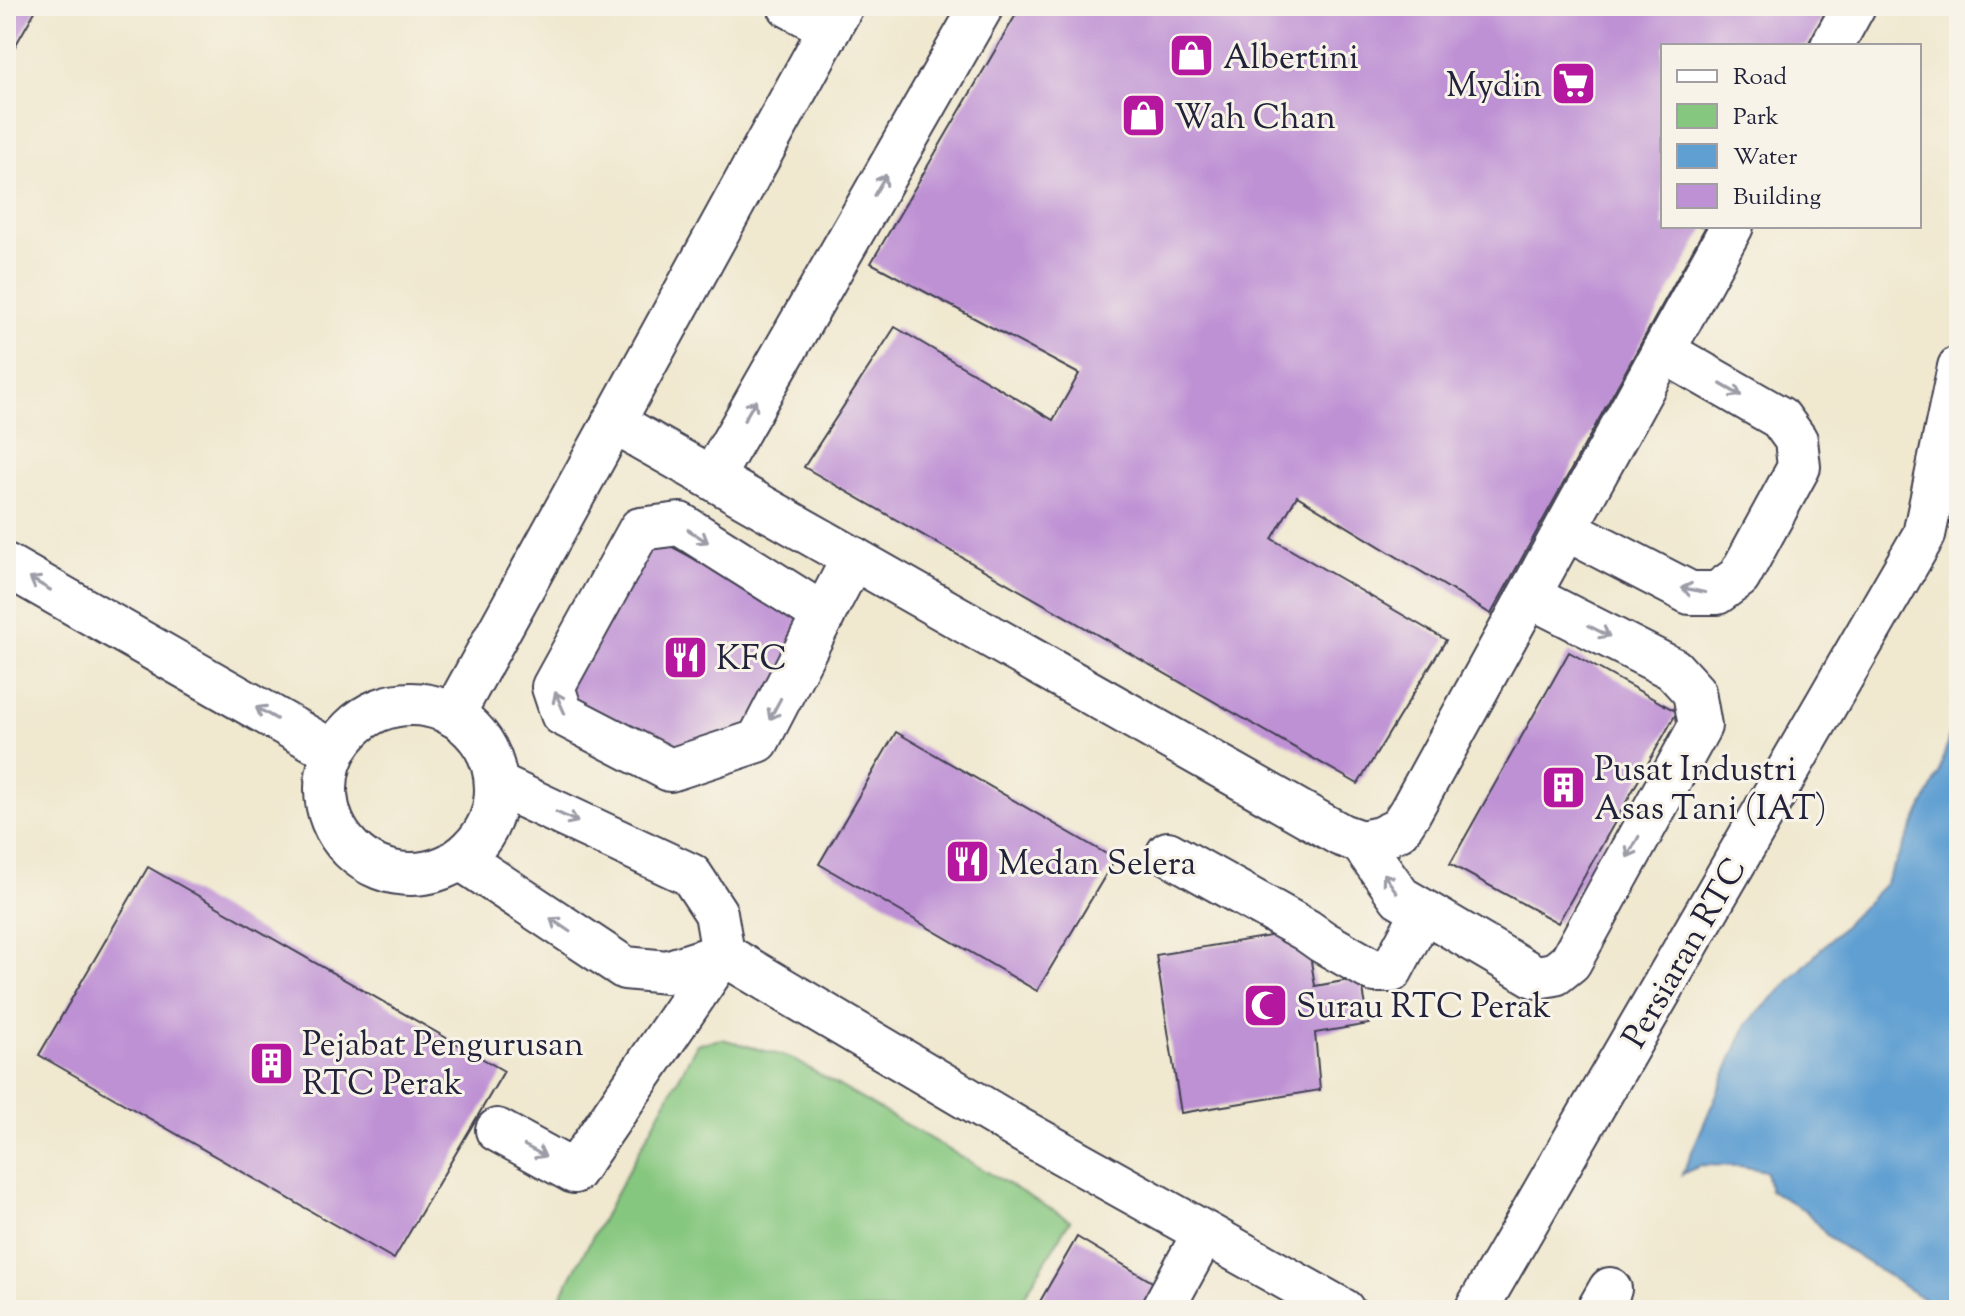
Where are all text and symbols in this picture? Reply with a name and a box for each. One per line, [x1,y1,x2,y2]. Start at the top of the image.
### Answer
shop icon: Albertini [1168,32,1216,80]
place label: Albertini [1223,35,1359,84]
legend [1661,44,1921,228]
supermarket icon: Mydin [1549,60,1597,108]
text: Road [1733,61,1787,95]
place label: Mydin [1446,63,1542,112]
shop icon: Wah Chan [1119,92,1167,140]
place label: Wah Chan [1174,95,1336,144]
text: Park [1733,101,1779,135]
text: Water [1733,141,1797,175]
one-way arrow [872,174,888,197]
text: Building [1733,181,1822,215]
one-way arrow [1719,382,1742,398]
one-way arrow [743,399,759,423]
one-way arrow [686,528,709,544]
one-way arrow [29,576,52,592]
one-way arrow [1681,582,1706,597]
one-way arrow [1586,624,1610,639]
restaurant icon: KFC [661,633,709,681]
place label: KFC [716,636,787,685]
one-way arrow [552,692,567,716]
one-way arrow [766,697,782,720]
one-way arrow [255,705,278,721]
place label: Pusat Industri Asas Tani (IAT) [1594,747,1827,835]
building icon: Pusat Industri Asas Tani (IAT) [1539,764,1587,812]
one-way arrow [555,810,579,825]
one-way arrow [1625,835,1640,859]
restaurant icon: Medan Selera [943,838,991,886]
place label: Medan Selera [998,841,1196,890]
street label: Persiaran RTC [1612,849,1761,1058]
one-way arrow [1382,873,1398,895]
one-way arrow [549,916,572,932]
mosque icon: Surau RTC Perak [1241,981,1289,1029]
place label: Surau RTC Perak [1296,984,1551,1033]
place label: Pejabat Pengurusan RTC Perak [302,1022,584,1110]
building icon: Pejabat Pengurusan RTC Perak [247,1039,295,1087]
one-way arrow [523,1144,547,1160]

